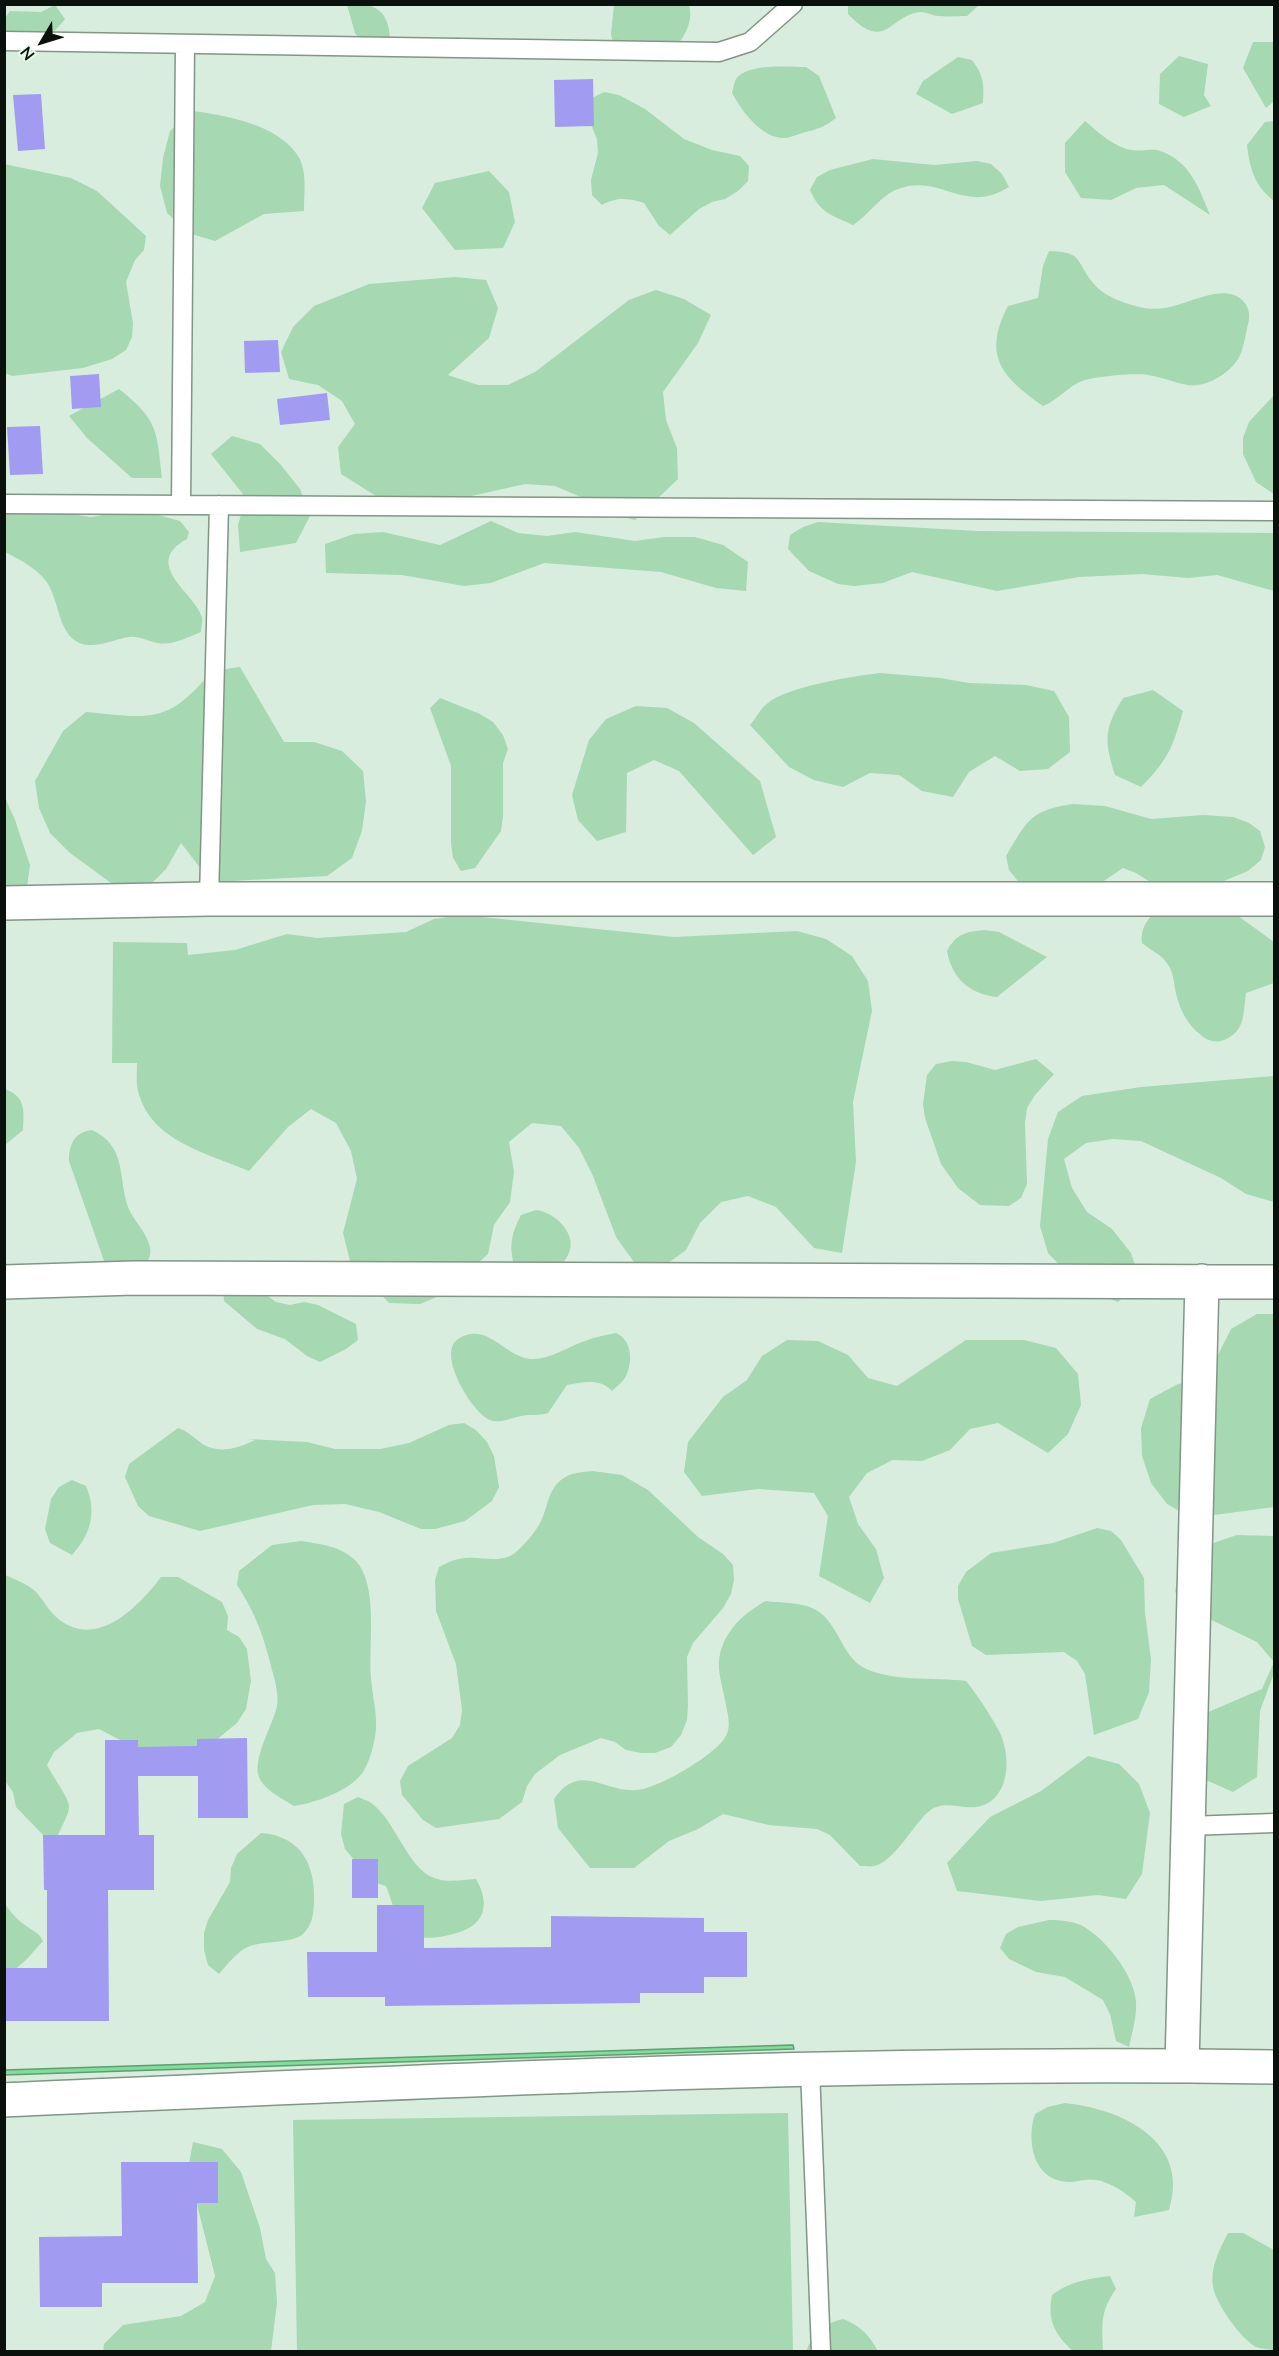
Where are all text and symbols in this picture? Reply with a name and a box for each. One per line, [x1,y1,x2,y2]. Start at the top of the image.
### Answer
north arrow [12,12,72,72]
text: N [15,42,40,65]

